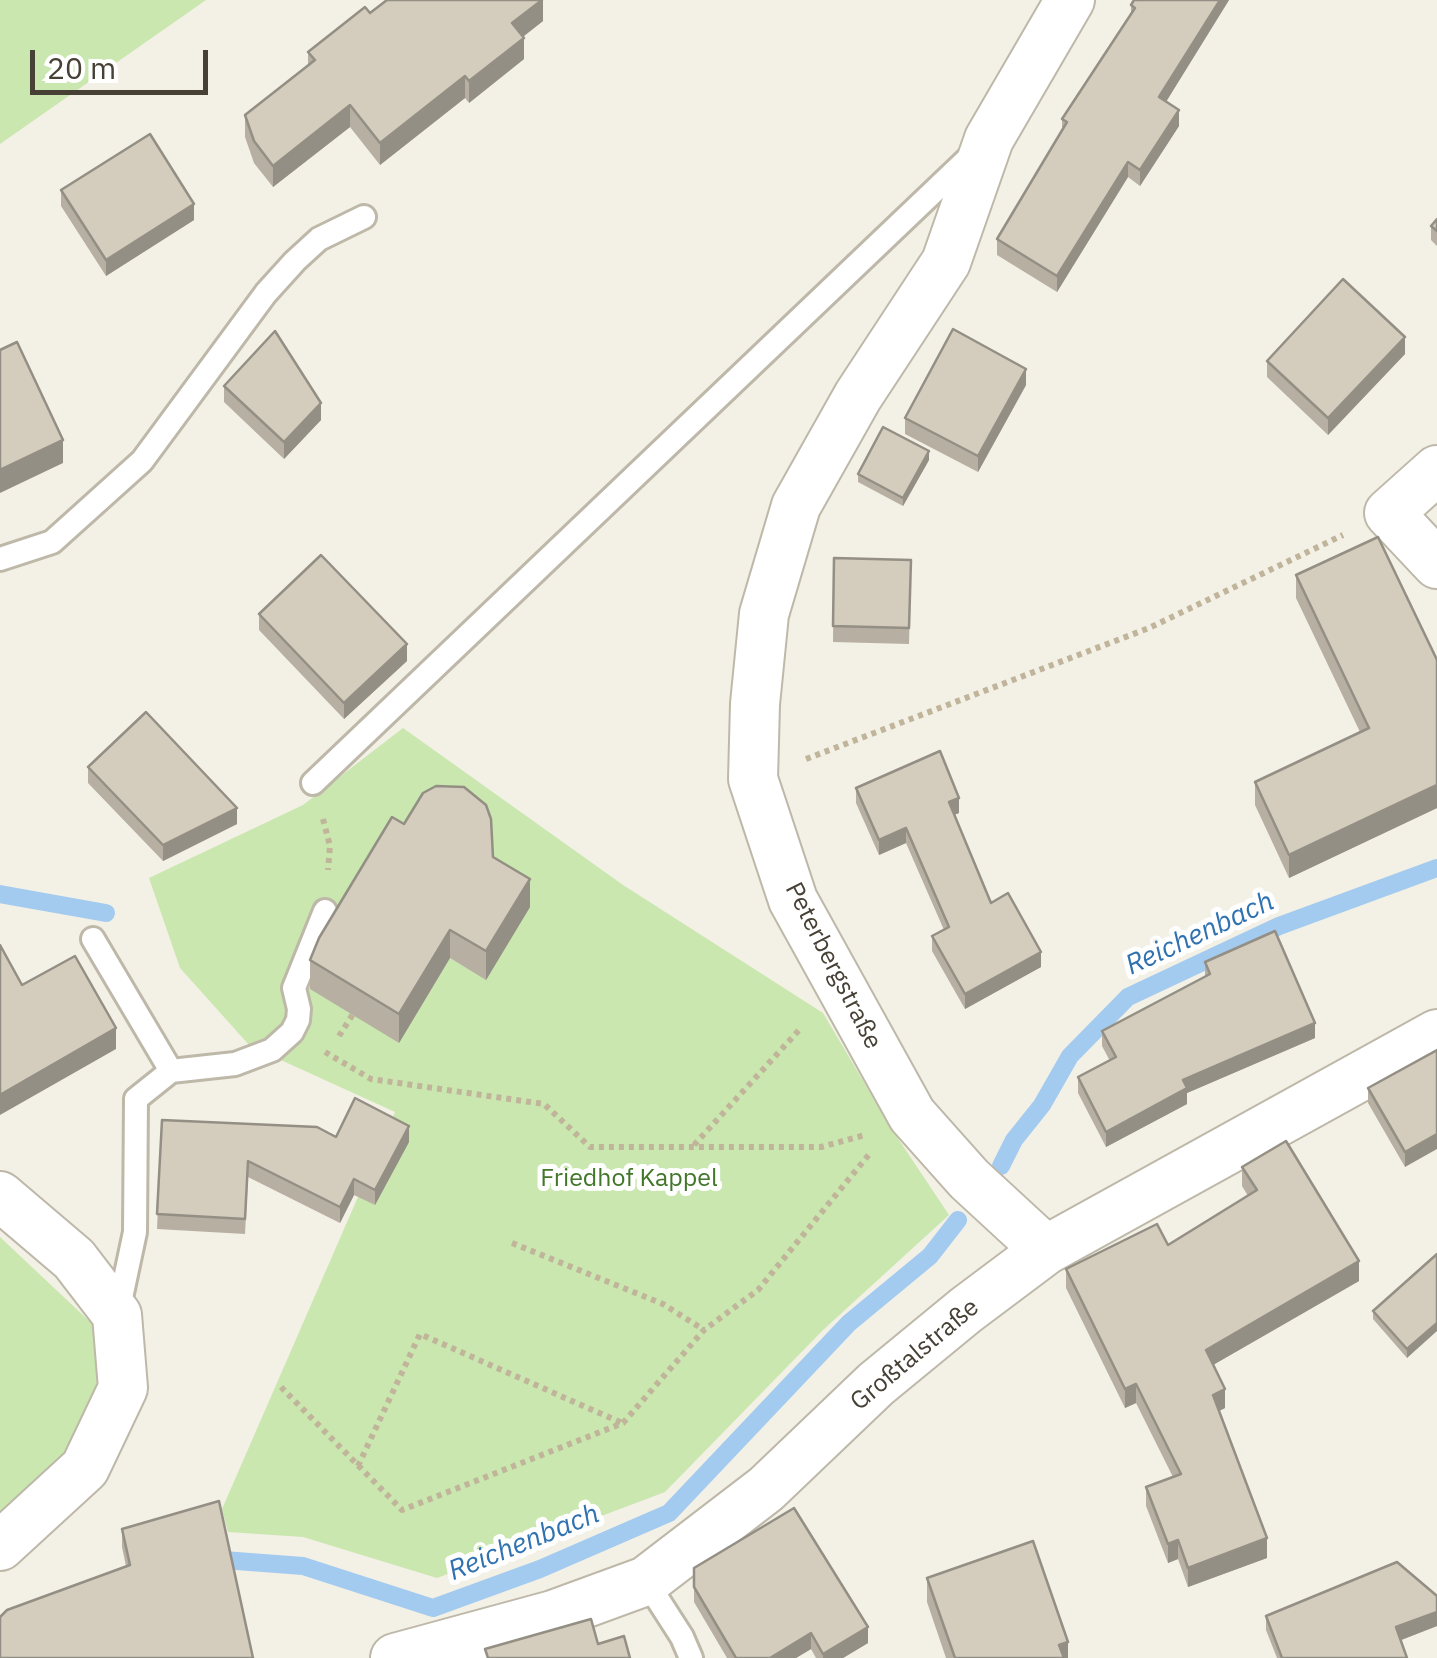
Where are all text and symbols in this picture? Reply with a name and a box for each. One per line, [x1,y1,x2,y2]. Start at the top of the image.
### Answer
scale bar [35,30,212,92]
text: 20 m [47,48,116,87]
street label: Peterbergstraße [778,878,888,1054]
water label: Reichenbach [1120,885,1280,983]
park label: Friedhof Kappel [540,1164,718,1194]
street label: Großtalstraße [845,1293,985,1417]
water label: Reichenbach [444,1497,604,1589]

